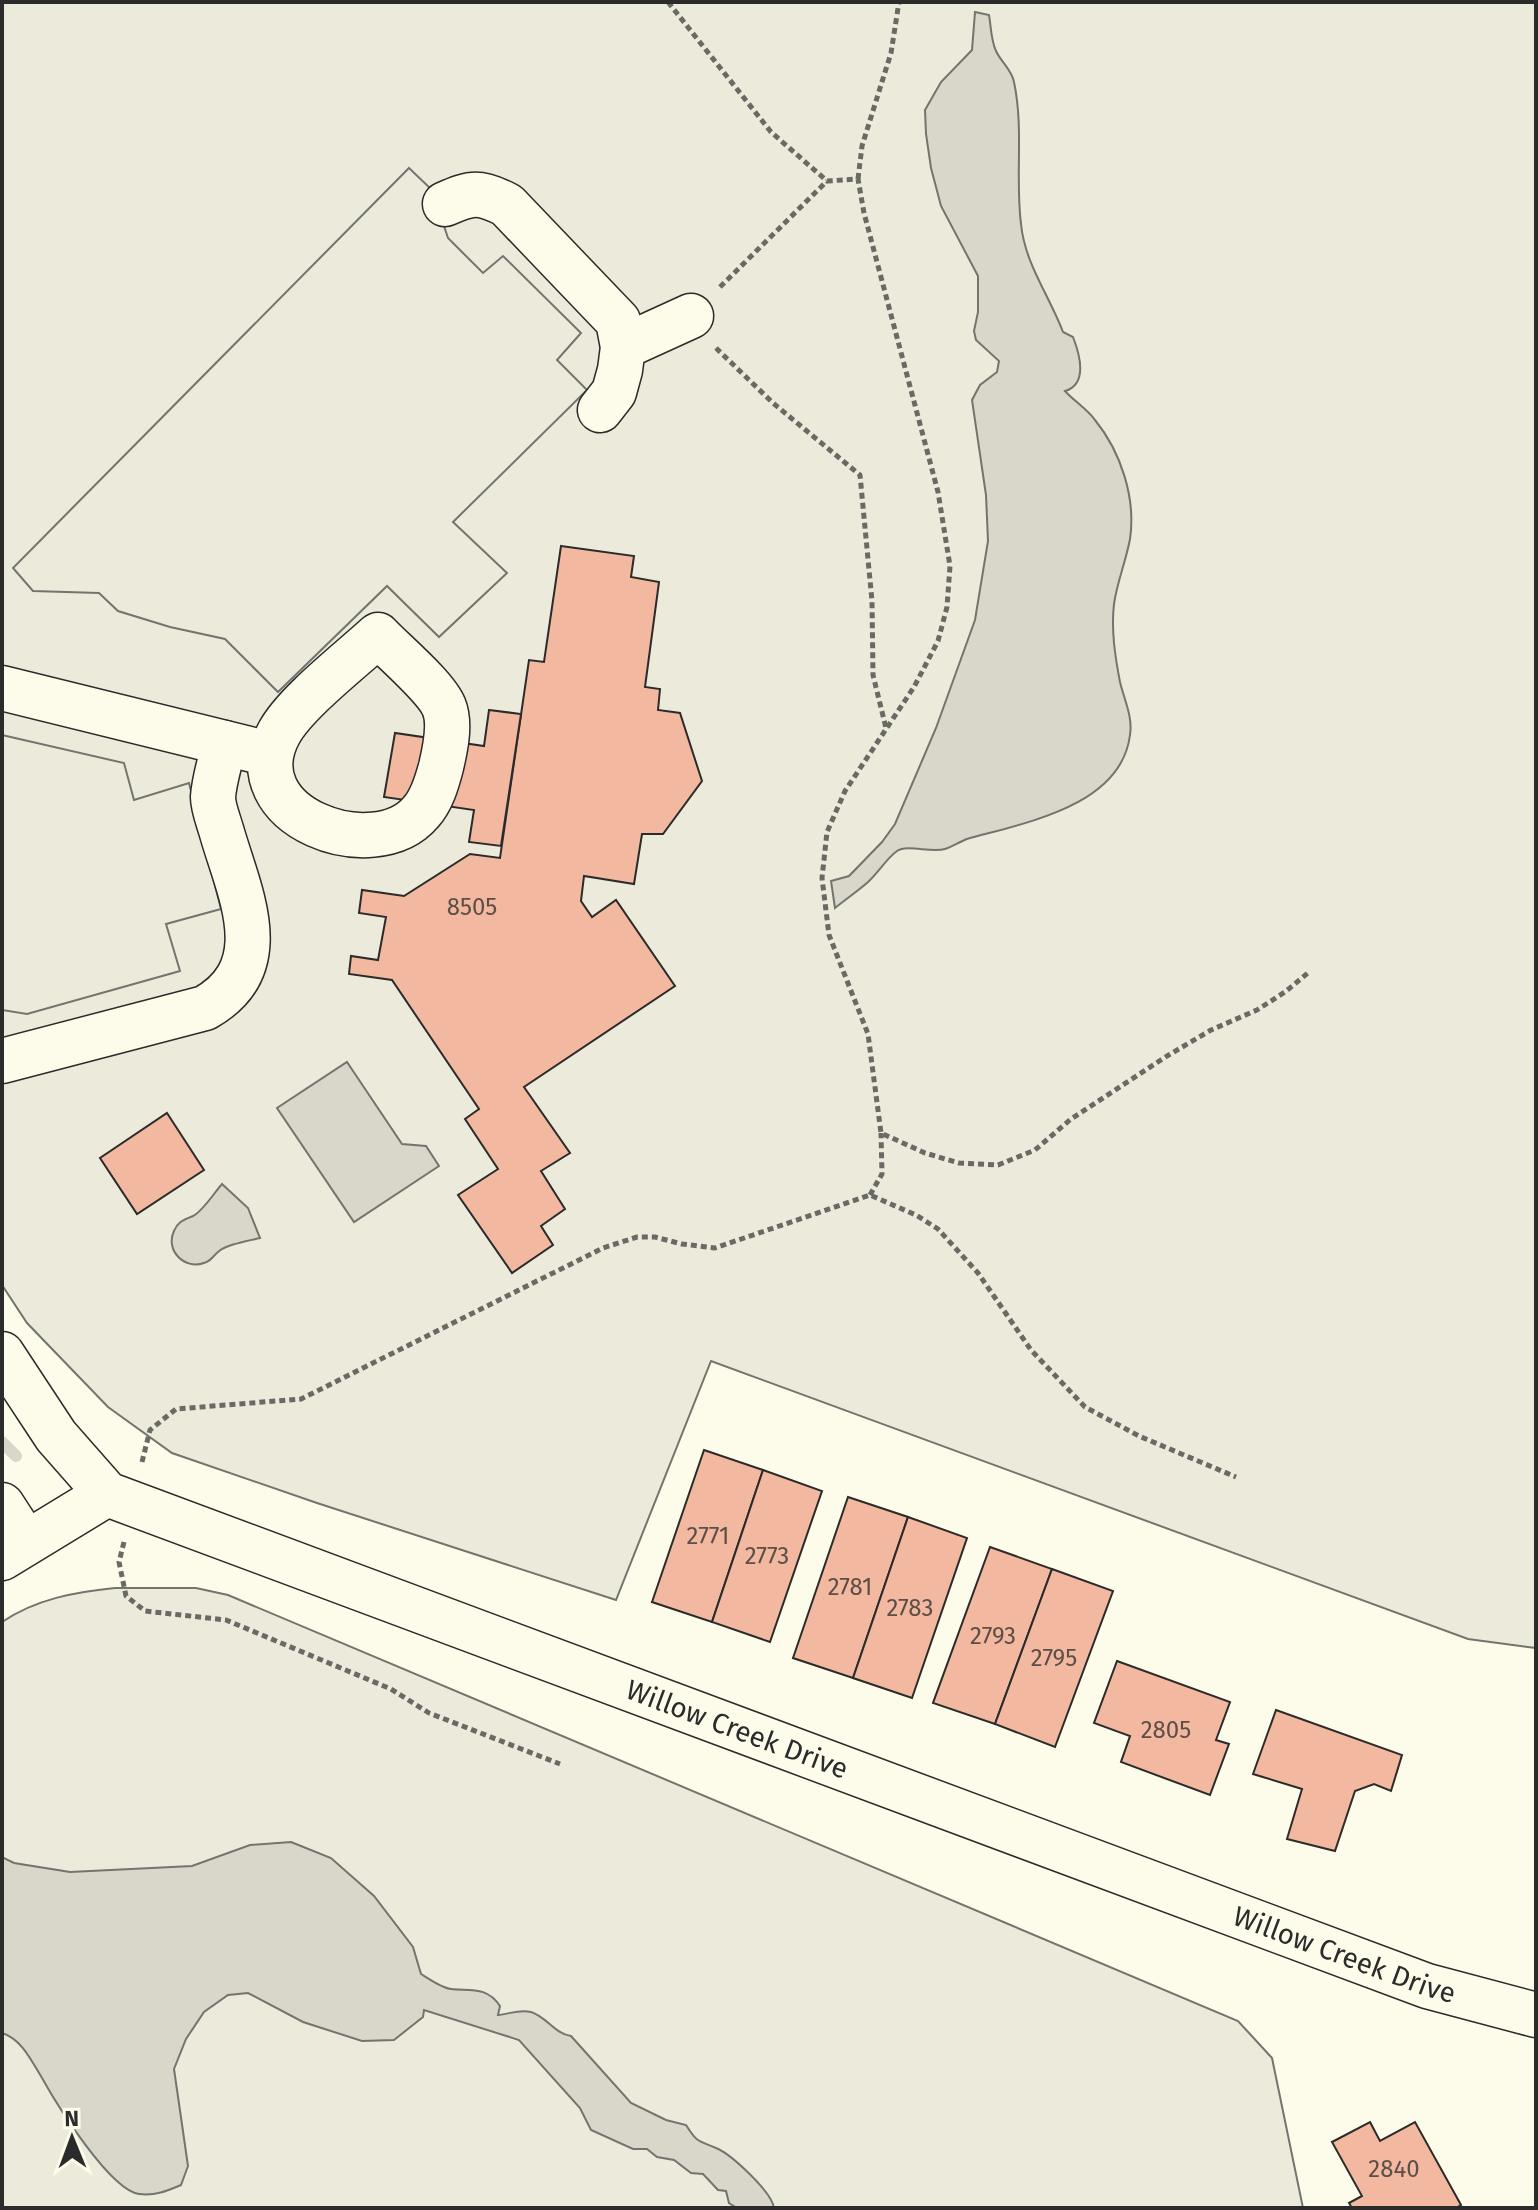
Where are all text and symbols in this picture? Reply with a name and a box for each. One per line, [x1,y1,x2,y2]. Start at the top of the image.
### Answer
house number: 8505 [447,893,497,921]
house number: 2771 [687,1522,729,1550]
house number: 2773 [745,1542,789,1570]
house number: 2781 [828,1573,872,1601]
house number: 2783 [886,1594,934,1622]
house number: 2793 [970,1622,1016,1650]
house number: 2795 [1031,1644,1077,1672]
street label: Willow Creek Drive [621,1673,853,1786]
house number: 2805 [1141,1716,1191,1744]
street label: Willow Creek Drive [1229,1899,1459,2010]
north arrow [32,2098,112,2178]
text: N [64,2105,79,2132]
house number: 2840 [1368,2155,1420,2183]

